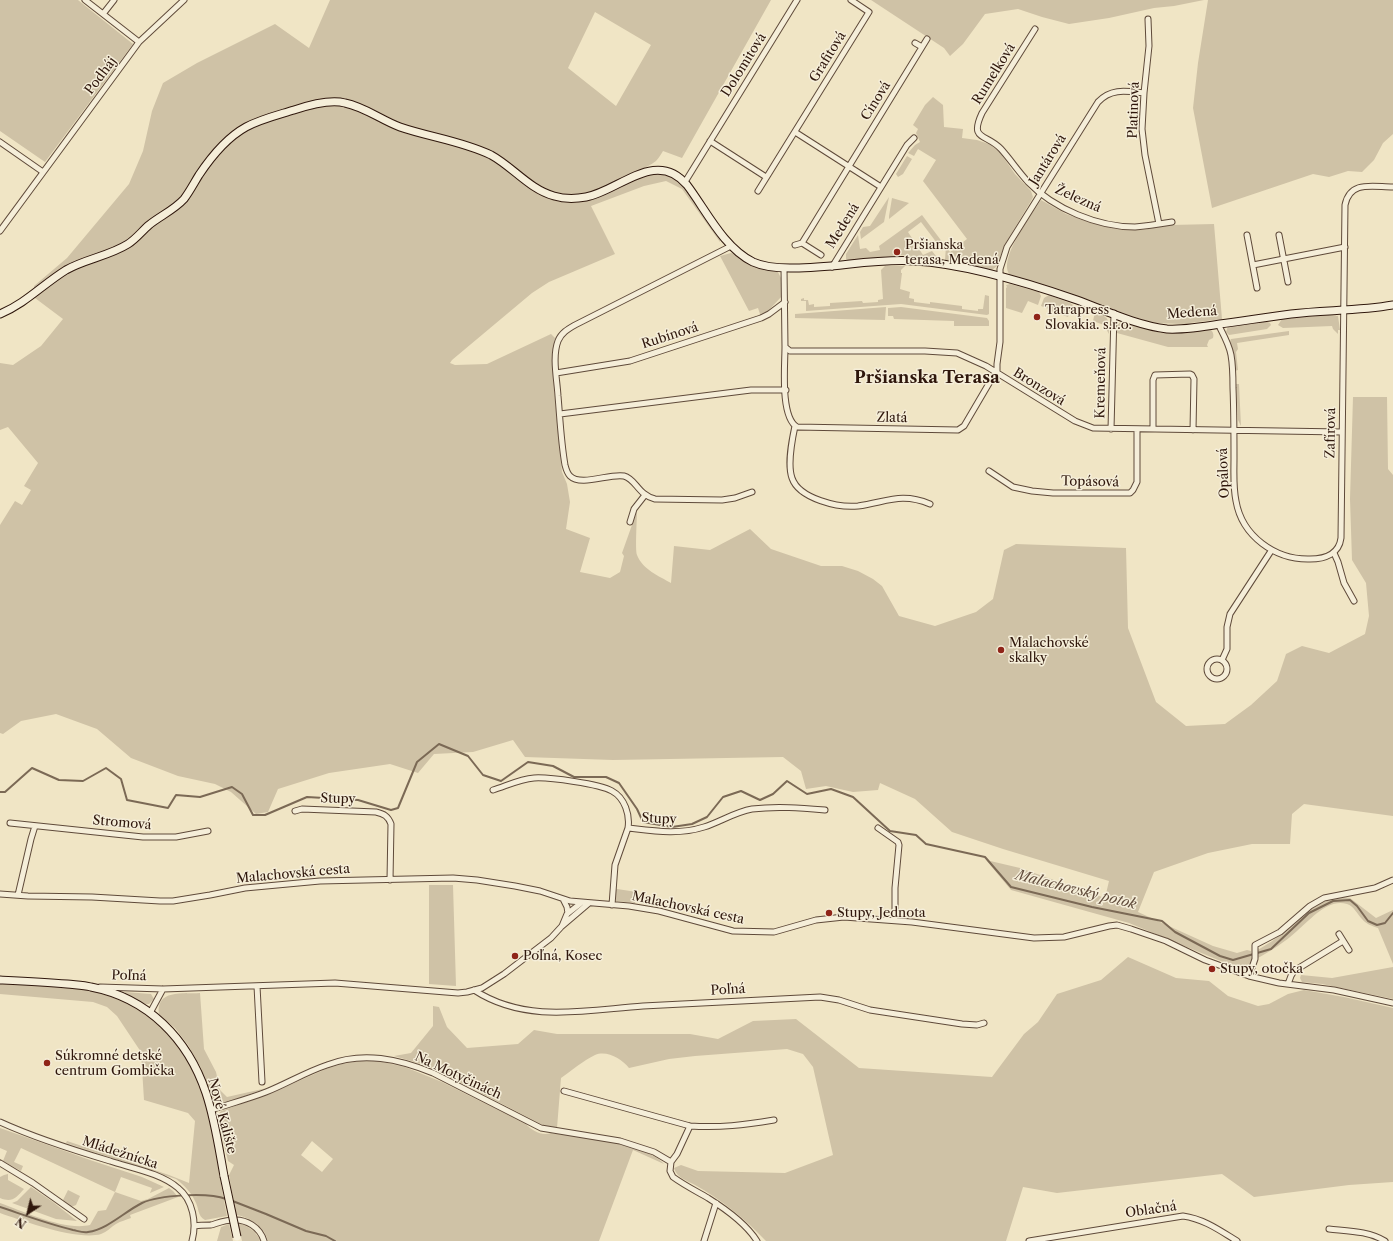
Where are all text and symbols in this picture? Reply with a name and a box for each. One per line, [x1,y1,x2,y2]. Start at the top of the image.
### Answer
street label: Grafitová [806,29,850,85]
street label: Dolomitová [718,30,770,100]
street label: Rumelková [969,41,1019,107]
street label: Podháj [82,54,120,98]
street label: Cínová [858,79,894,123]
street label: Platinová [1125,81,1143,139]
street label: Jantárová [1026,132,1070,188]
street label: Železná [1052,182,1104,216]
street label: Medená [823,201,863,251]
place label: Pršianska terasa, Medená [905,237,999,268]
marker: Pršianska terasa, Medená [892,247,902,257]
place label: Tatrapress Slovakia. s.r.o. [1045,302,1132,333]
street label: Medená [1166,303,1218,323]
marker: Tatrapress Slovakia. s.r.o. [1032,312,1042,322]
street label: Rubínová [640,320,700,352]
street label: Kremeňová [1093,347,1109,419]
street label: Bronzová [1010,365,1068,409]
district label: Pršianska Terasa [854,368,1000,388]
street label: Zafírová [1323,407,1339,459]
street label: Zlatá [876,410,908,426]
street label: Opálová [1215,447,1233,499]
street label: Topásová [1061,474,1119,490]
place label: Malachovské skalky [1009,635,1089,666]
marker: Malachovské skalky [996,645,1006,655]
street label: Stupy [320,791,356,807]
street label: Stupy [641,810,677,828]
street label: Stromová [92,813,152,833]
street label: Malachovská cesta [235,861,351,887]
water label: Malachovský potok [1014,867,1138,913]
street label: Malachovská cesta [630,888,746,928]
place label: Stupy, Jednota [837,905,926,921]
marker: Stupy, Jednota [824,908,834,918]
place label: Poľná, Kosec [523,948,602,964]
marker: Poľná, Kosec [510,951,520,961]
place label: Stupy, otočka [1220,961,1303,977]
marker: Stupy, otočka [1207,964,1217,974]
street label: Poľná [111,968,147,984]
street label: Poľná [710,981,746,999]
place label: Súkromné detské centrum Gombička [55,1048,174,1079]
street label: Na Motyčinách [412,1049,504,1103]
marker: Súkromné detské centrum Gombička [42,1058,52,1068]
street label: Nové Kalište [204,1076,240,1156]
street label: Mládežnícka [80,1133,160,1173]
north arrow [8,1193,48,1233]
street label: Oblačná [1125,1199,1177,1221]
text: N [13,1214,29,1231]

